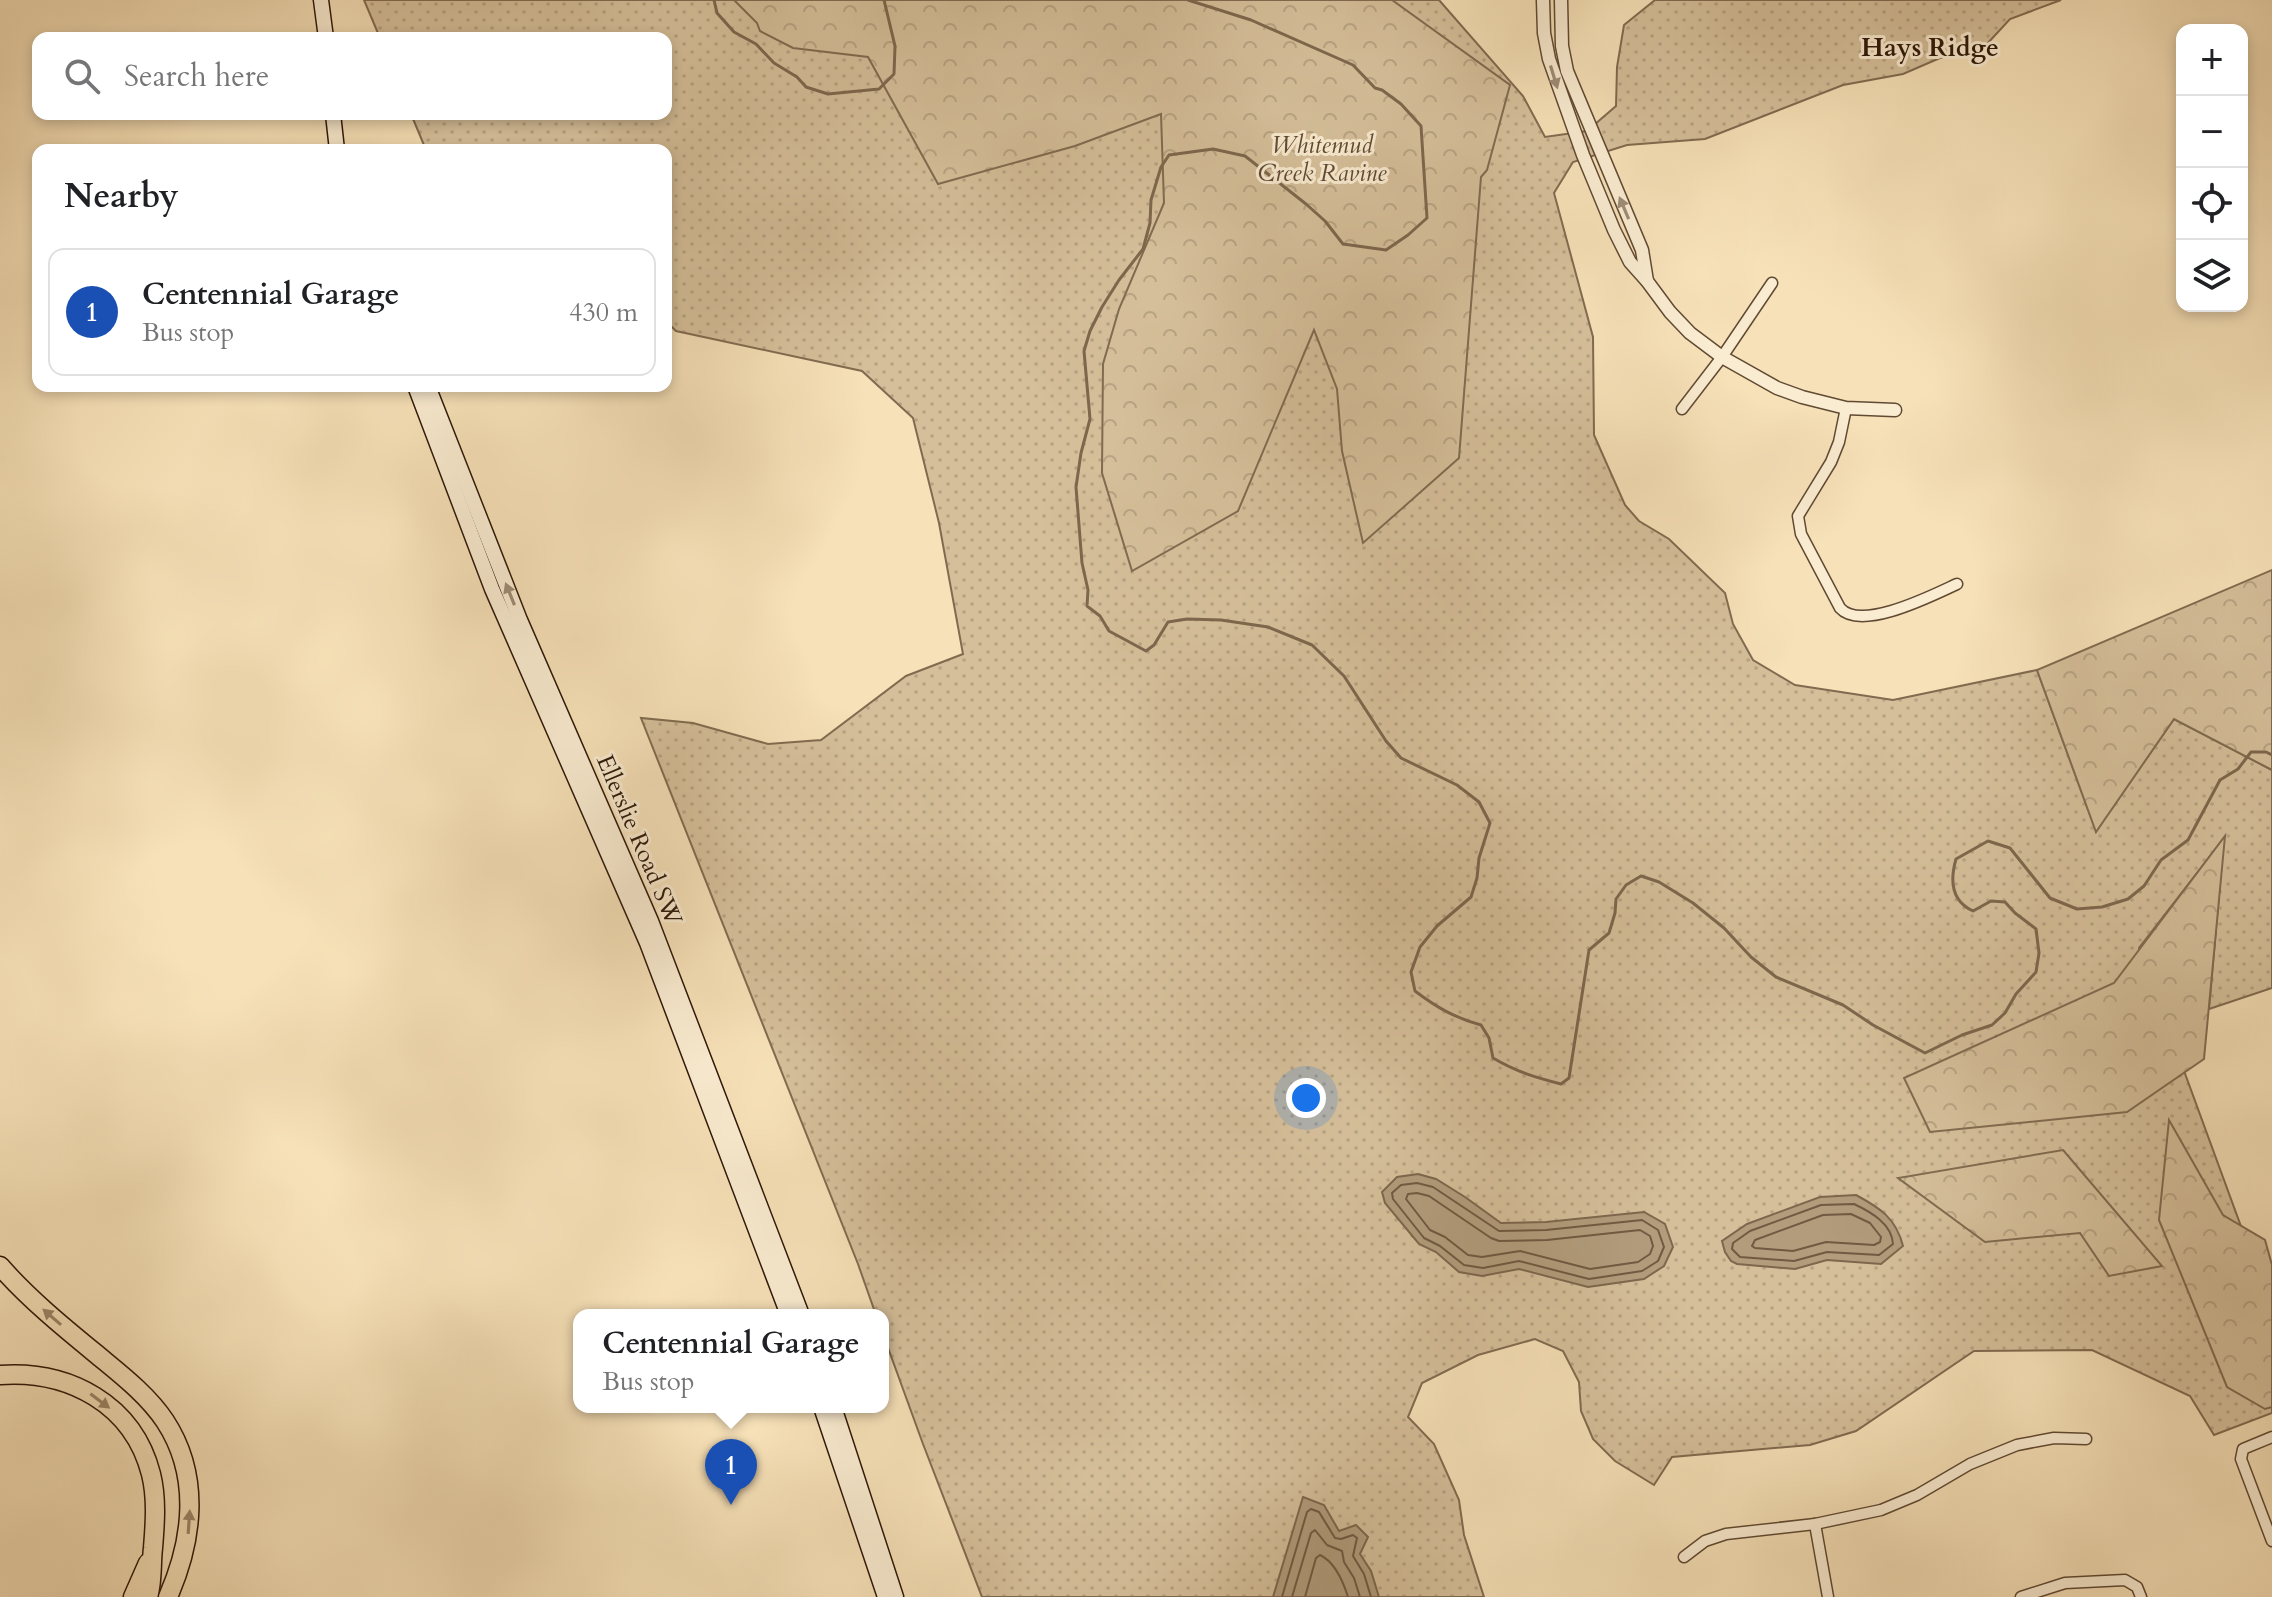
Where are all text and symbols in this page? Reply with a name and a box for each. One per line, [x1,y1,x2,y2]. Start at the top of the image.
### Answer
map controls [2176,24,2248,312]
button: + [2176,24,2248,96]
district label: Hays Ridge [1861,30,1999,65]
search box [32,32,672,120]
icon: search [60,54,104,98]
text: Search here [124,56,269,97]
one-way arrow [1548,65,1561,89]
button: − [2176,96,2248,168]
park label: Whitemud Creek Ravine [1258,129,1387,190]
button: locate [2176,168,2248,240]
text: Nearby [64,173,179,219]
one-way arrow [1617,196,1630,219]
button: layers [2176,240,2248,312]
text: Centennial Garage [142,274,399,315]
text: 1 [85,295,99,330]
text: 430 m [569,295,638,330]
text: Bus stop [142,315,234,350]
one-way arrow [503,582,516,606]
street label: Ellerslie Road SW [588,749,690,931]
your location [1286,1078,1326,1118]
one-way arrow [43,1309,63,1326]
popup [573,1309,889,1413]
text: Centennial Garage [602,1323,860,1364]
text: Bus stop [602,1364,695,1399]
one-way arrow [89,1393,110,1408]
pin: 1 [705,1439,757,1505]
one-way arrow [183,1510,196,1535]

